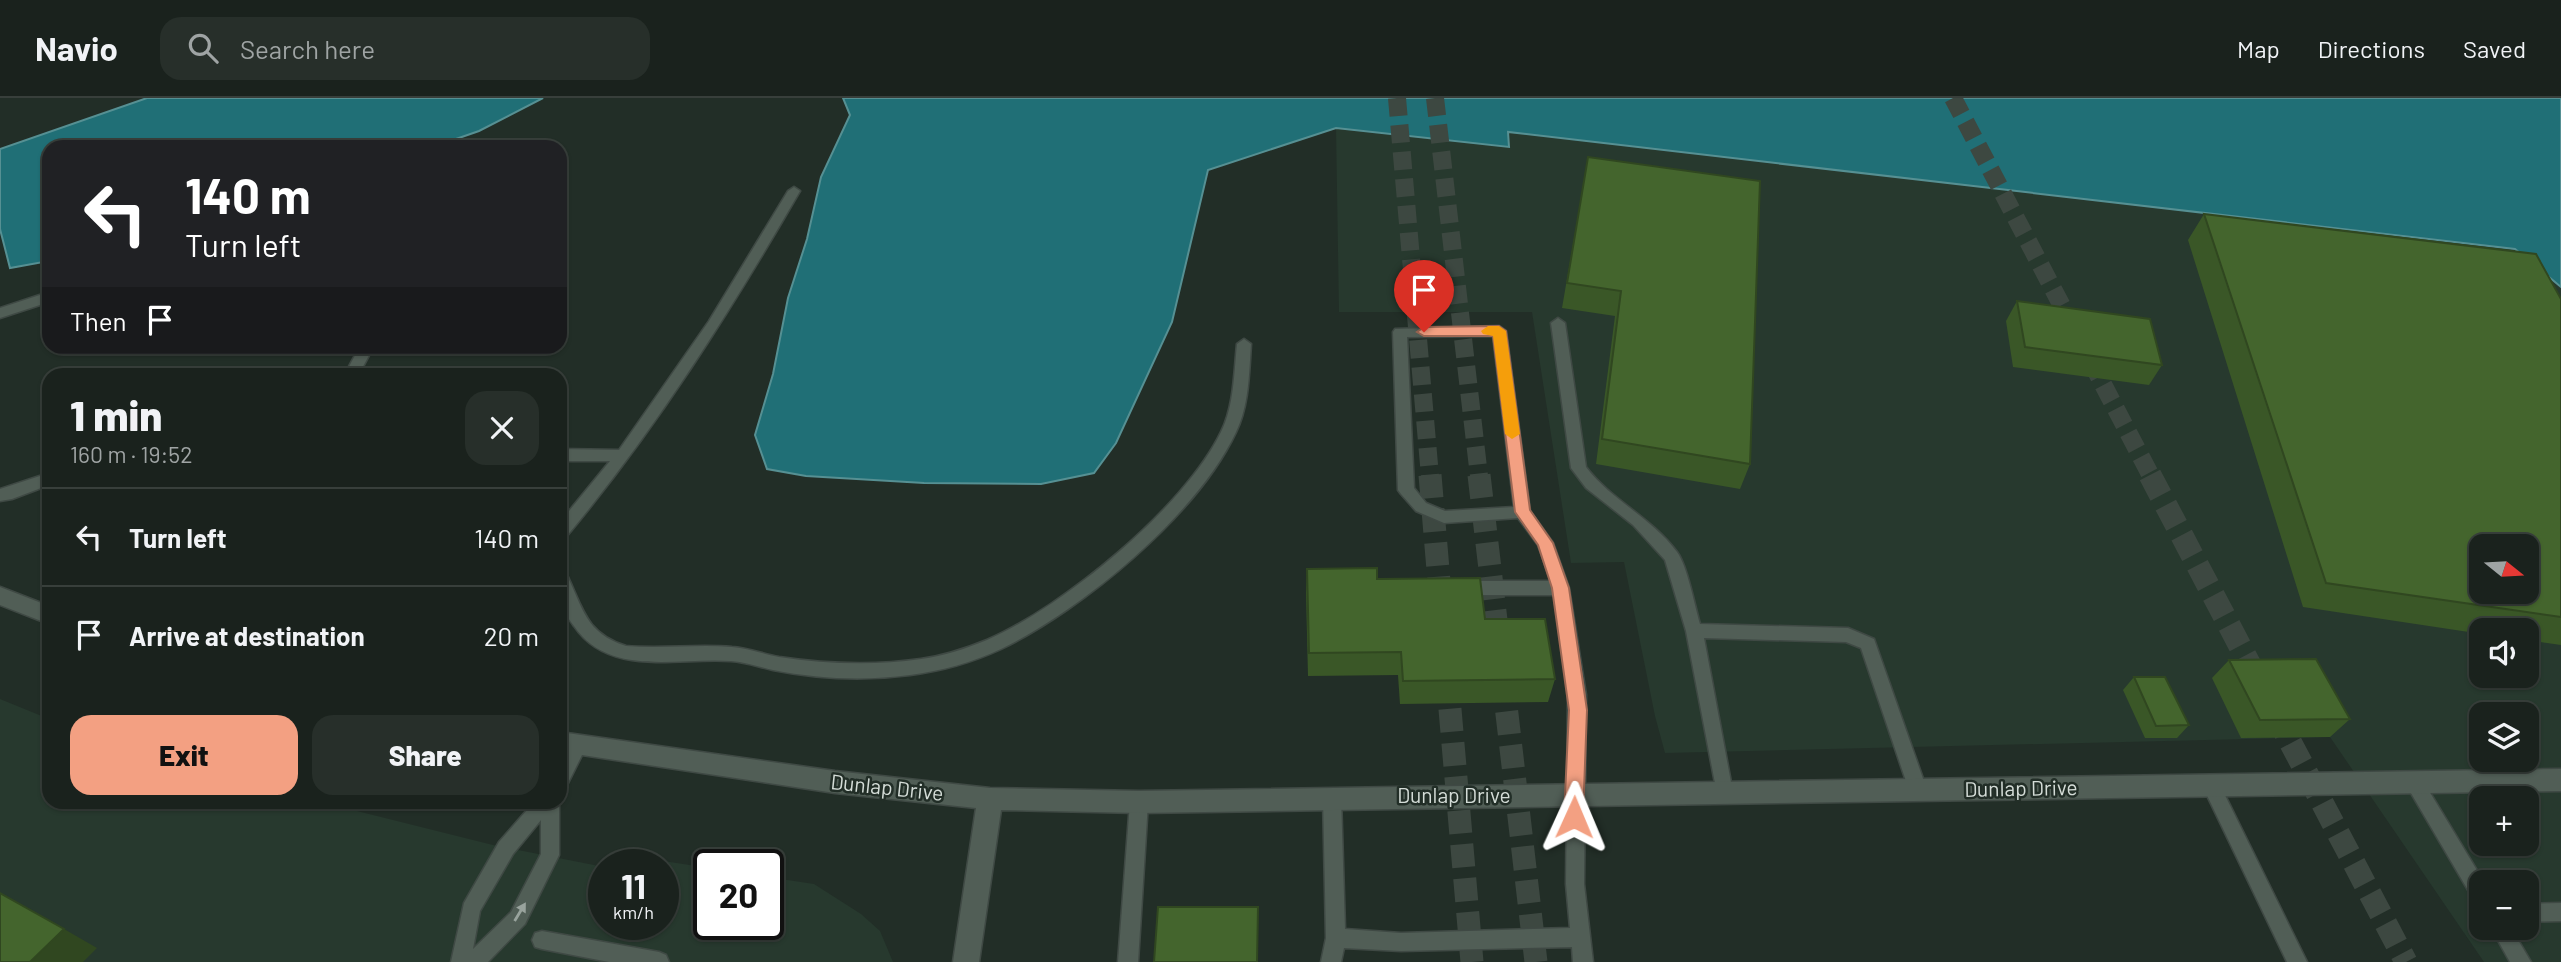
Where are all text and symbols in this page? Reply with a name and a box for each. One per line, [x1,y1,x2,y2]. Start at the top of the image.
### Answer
search box [160,17,650,80]
text: Navio [35,28,118,68]
icon: search [184,29,222,67]
text: Search here [240,33,375,64]
text: Map [2237,34,2280,63]
text: Directions [2318,34,2425,63]
text: Saved [2463,34,2526,63]
text: 140 m [185,165,311,224]
icon: left [70,168,161,259]
text: Turn left [185,225,302,263]
pin [1394,260,1454,332]
icon: arrive [1405,271,1443,309]
icon: arrive [141,301,179,339]
text: Then [70,305,127,336]
text: 1 min [70,389,162,439]
button: close [465,391,539,465]
text: 160 m · 19:52 [70,440,193,468]
icon: left [70,518,108,556]
text: Turn left [129,522,227,553]
text: 140 m [474,522,539,553]
north arrow [2469,534,2539,604]
map controls [2469,534,2539,940]
icon: arrive [70,616,108,654]
button: sound [2469,618,2539,688]
text: Arrive at destination [129,620,365,651]
text: 20 m [484,620,539,651]
button: layers [2469,702,2539,772]
button: Exit [70,715,298,795]
button: Share [312,715,539,795]
street label: Dunlap Drive [829,768,945,805]
street label: Dunlap Drive [1964,774,2078,801]
position arrow [1537,780,1611,854]
street label: Dunlap Drive [1397,782,1511,807]
button: + [2469,786,2539,856]
speed limit sign: 20 [693,849,784,940]
text: 11 [621,864,646,906]
button: − [2469,870,2539,940]
text: km/h [613,901,654,923]
one-way arrow [514,902,526,921]

